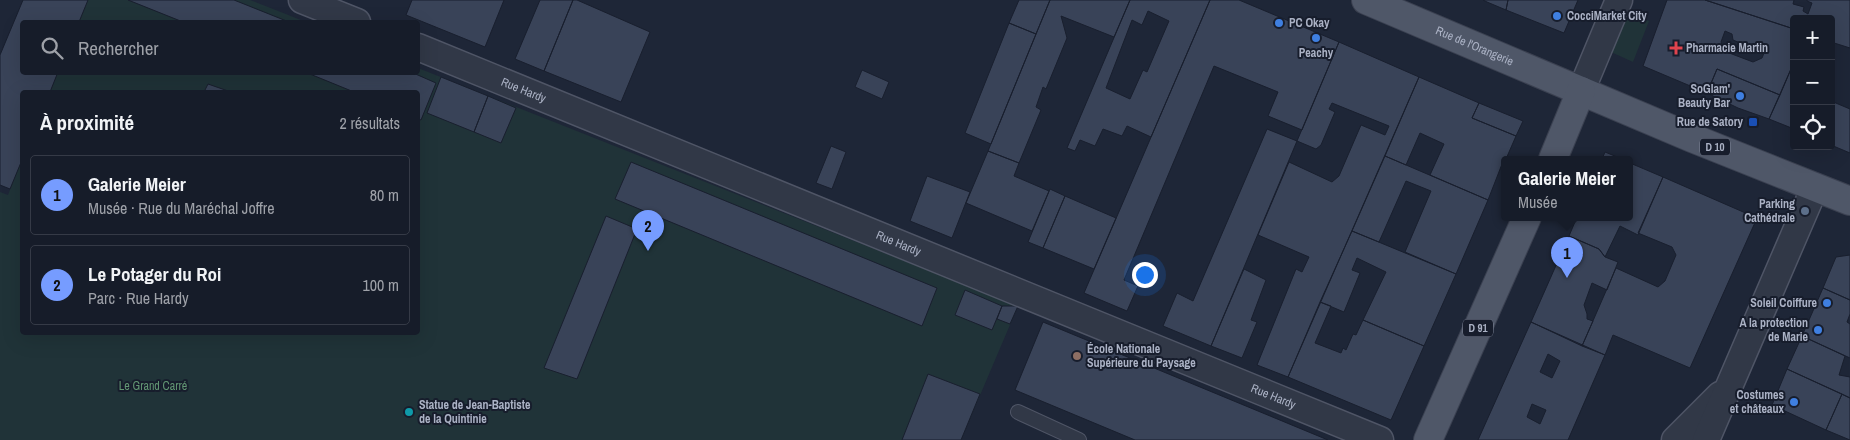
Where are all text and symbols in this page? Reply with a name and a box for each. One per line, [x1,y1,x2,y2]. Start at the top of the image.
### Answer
place label: CocciMarket City [1567,8,1647,24]
marker: CocciMarket City [1551,10,1563,22]
place label: PC Okay [1289,15,1330,31]
map controls [1790,15,1835,150]
button: + [1790,15,1835,60]
marker: PC Okay [1273,17,1285,29]
search box [20,20,420,75]
street label: Rue de l'Orangerie [1433,22,1516,70]
marker: Peachy [1310,32,1322,44]
icon: search [38,34,66,62]
text: Rechercher [78,35,159,61]
place label: Pharmacie Martin [1686,40,1768,56]
marker: Pharmacie Martin [1670,42,1682,54]
place label: Peachy [1299,45,1334,61]
button: − [1790,60,1835,105]
street label: Rue Hardy [499,74,548,106]
place label: SoGlam' Beauty Bar [1678,81,1730,111]
marker: SoGlam' Beauty Bar [1734,90,1746,102]
button: locate [1790,105,1835,150]
text: À proximité [40,108,134,137]
text: 2 résultats [339,112,400,134]
place label: Rue de Satory [1677,114,1744,130]
marker: Rue de Satory [1747,116,1759,128]
road number: D 10 [1700,138,1730,156]
popup [1501,156,1633,221]
text: Galerie Meier [1518,165,1616,191]
text: Galerie Meier [88,171,186,197]
text: 1 [53,184,61,206]
text: 80 m [370,184,399,206]
text: Musée [1518,191,1557,213]
place label: Parking Cathédrale [1744,196,1796,226]
text: Musée · Rue du Maréchal Joffre [88,197,274,219]
marker: Parking Cathédrale [1799,205,1811,217]
pin: 2 [632,210,664,251]
street label: Rue Hardy [874,227,923,260]
pin: 1 [1551,237,1583,278]
text: Le Potager du Roi [88,261,221,287]
your location [1132,262,1158,288]
text: 2 [53,274,61,296]
text: 100 m [363,274,399,296]
text: Parc · Rue Hardy [88,287,189,309]
place label: Soleil Coiffure [1750,295,1818,311]
marker: Soleil Coiffure [1821,297,1833,309]
place label: A la protection de Marie [1739,315,1809,345]
road number: D 91 [1463,319,1493,336]
marker: A la protection de Marie [1812,324,1824,336]
place label: École Nationale Supérieure du Paysage [1087,341,1196,371]
marker: École Nationale Supérieure du Paysage [1071,350,1083,362]
park label: Le Grand Carré [119,378,187,394]
street label: Rue Hardy [1249,380,1298,413]
place label: Costumes et châteaux [1730,387,1785,417]
marker: Costumes et châteaux [1788,396,1800,408]
place label: Statue de Jean-Baptiste de la Quintinie [419,397,531,427]
marker: Statue de Jean-Baptiste de la Quintinie [403,406,415,418]

